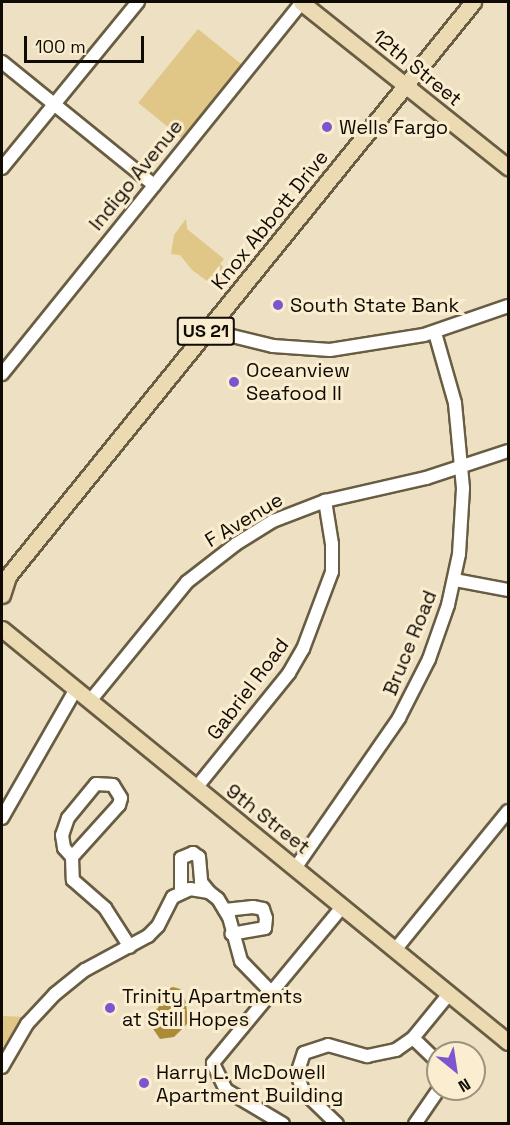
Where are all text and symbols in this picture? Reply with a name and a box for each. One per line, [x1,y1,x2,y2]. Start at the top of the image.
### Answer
scale bar [27,24,147,62]
street label: 12th Street [367,25,467,111]
text: 100 m [35,35,86,58]
street label: Indigo Avenue [84,115,188,235]
place label: Wells Fargo [339,115,448,139]
marker: Wells Fargo [320,120,334,134]
street label: Knox Abbott Drive [206,145,334,295]
place label: South State Bank [290,293,459,317]
marker: South State Bank [271,298,285,312]
road number: US 21 [176,316,236,346]
place label: Oceanview Seafood II [246,358,350,405]
marker: Oceanview Seafood II [227,375,241,389]
street label: F Avenue [201,487,287,553]
street label: Bruce Road [378,587,442,699]
street label: Gabriel Road [202,633,294,745]
street label: 9th Street [221,779,315,859]
place label: Trinity Apartments at Still Hopes [122,984,303,1031]
marker: Trinity Apartments at Still Hopes [103,1001,117,1015]
north arrow [426,1041,486,1101]
place label: Harry L. McDowell Apartment Building [156,1060,343,1107]
text: N [454,1074,474,1097]
marker: Harry L. McDowell Apartment Building [137,1076,151,1090]

